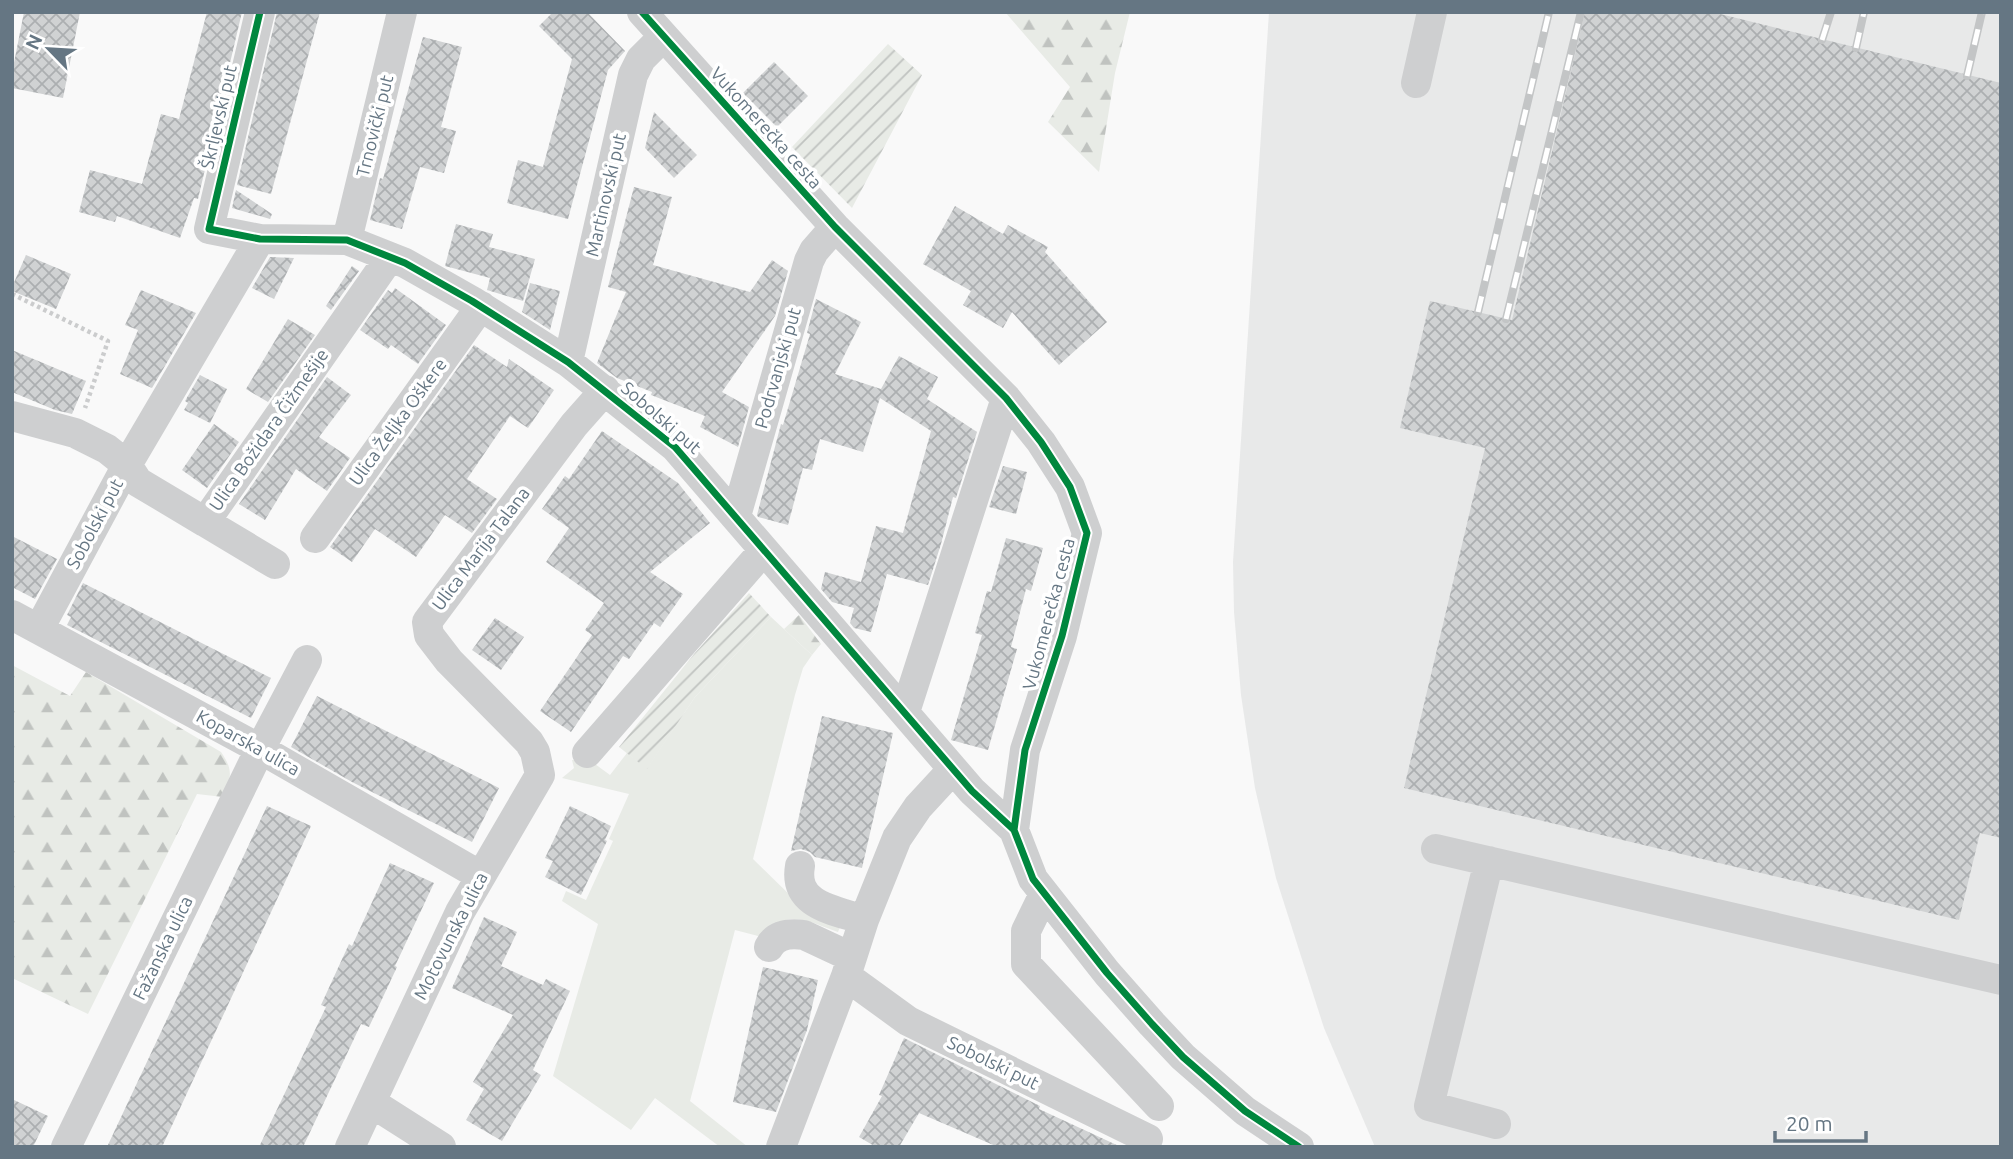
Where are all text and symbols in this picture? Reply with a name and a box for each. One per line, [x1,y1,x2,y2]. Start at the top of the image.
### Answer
north arrow [14,14,84,84]
text: N [21,31,47,53]
street label: Škrljevski put [195,62,240,171]
street label: Vukomerečka cesta [707,63,826,192]
street label: Trnovički put [352,73,396,179]
street label: Martinovski put [581,131,629,258]
street label: Podrvanjski put [750,305,804,430]
street label: Ulica Božidara Čižmešije [204,344,332,514]
street label: Ulica Željka Oškere [344,353,450,489]
street label: Sobolski put [618,377,706,457]
street label: Sobolski put [62,475,126,572]
street label: Ulica Marija Talana [427,483,533,614]
street label: Vukomerečka cesta [1018,536,1078,692]
street label: Koparska ulica [193,705,304,779]
street label: Motovunska ulica [409,869,491,1003]
street label: Fažanska ulica [128,892,196,1003]
street label: Sobolski put [945,1031,1042,1093]
scale bar [1775,1100,1866,1144]
text: 20 m [1786,1111,1833,1135]

